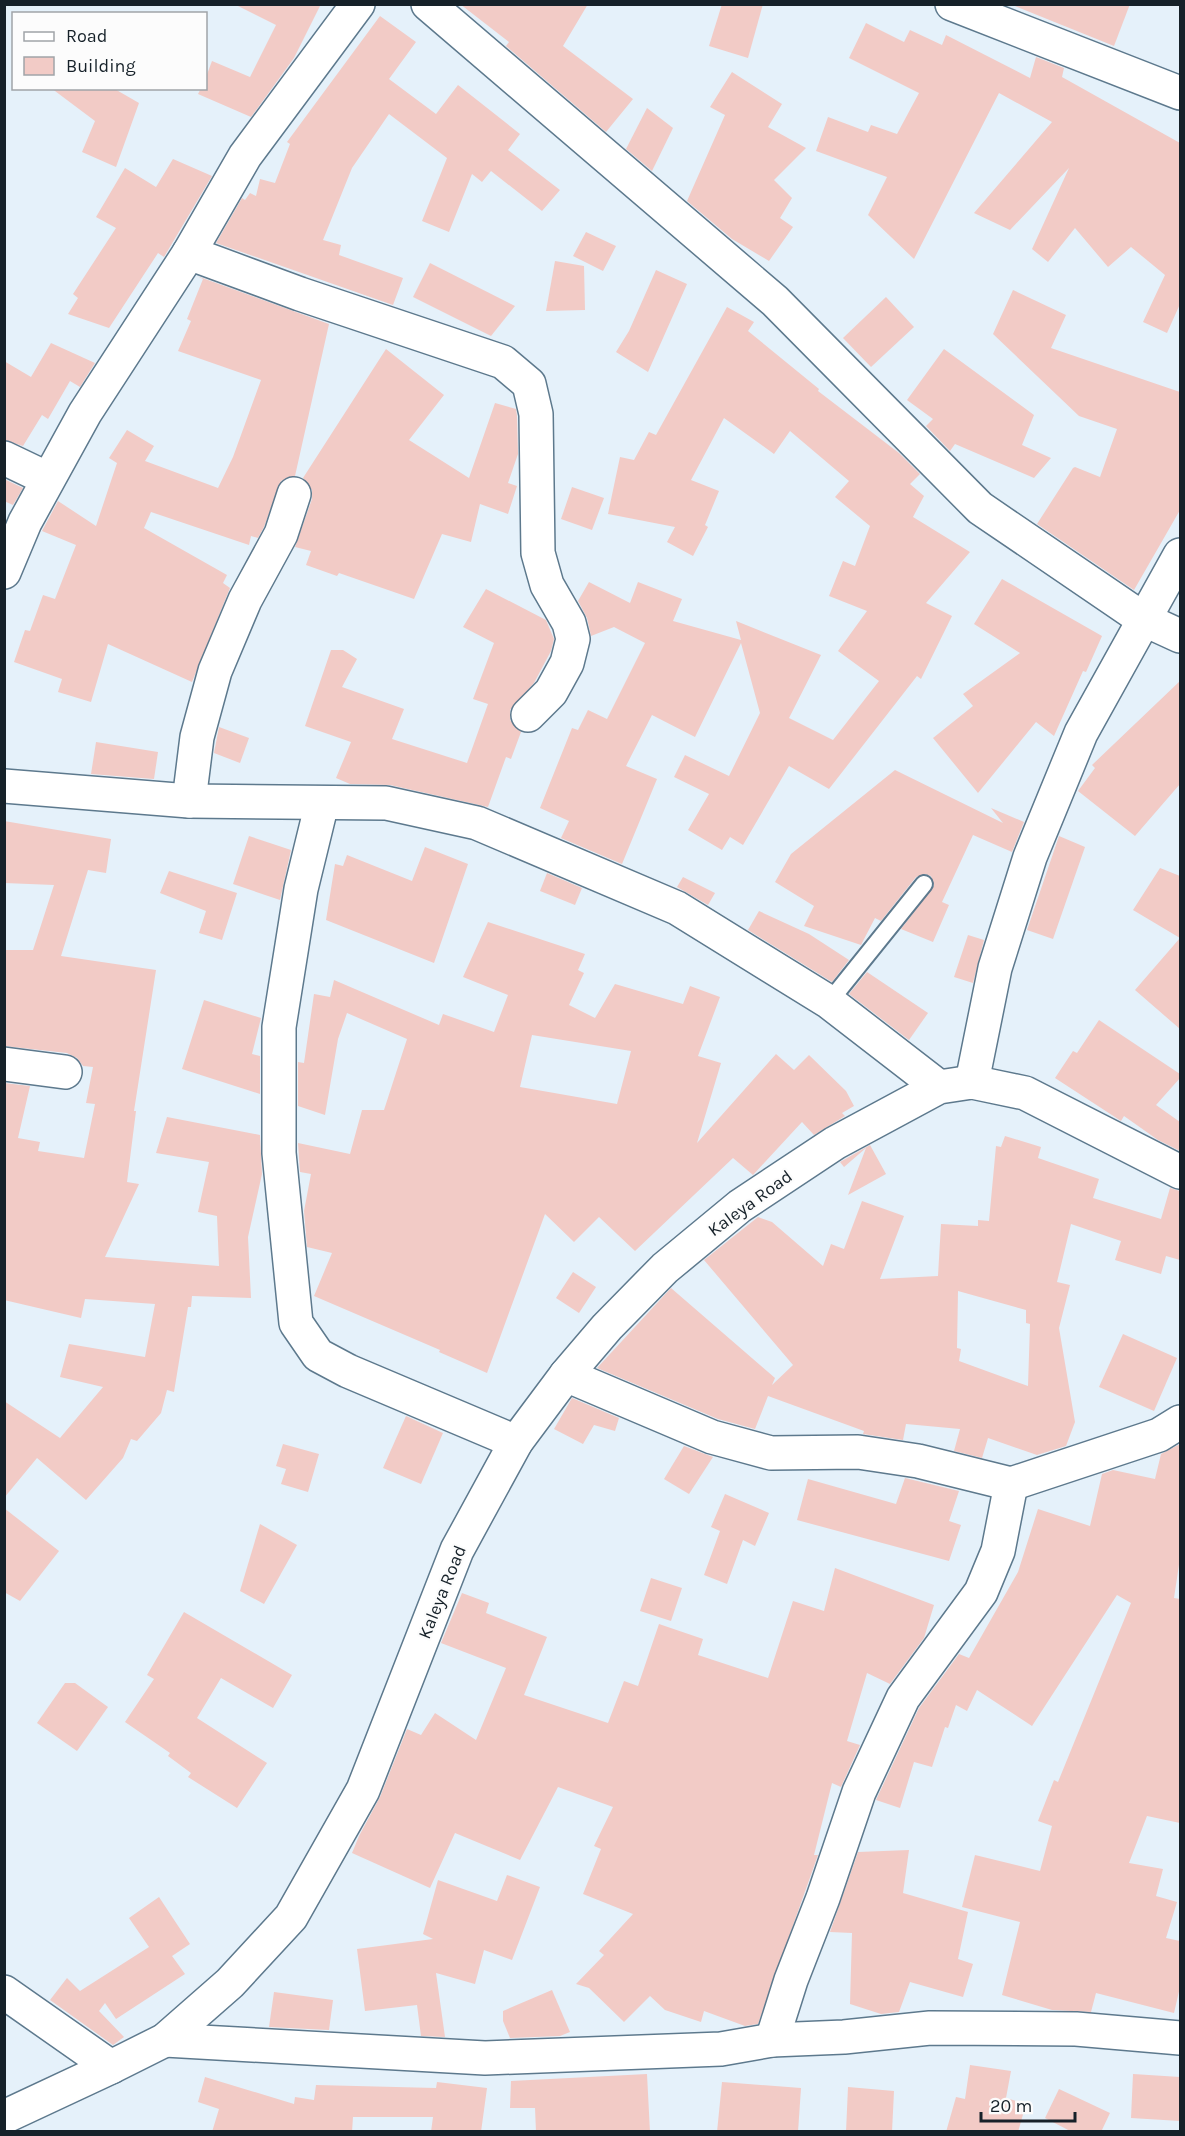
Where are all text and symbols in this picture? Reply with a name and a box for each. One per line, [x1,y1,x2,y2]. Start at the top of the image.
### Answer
legend [12,12,207,90]
text: Road [66,25,107,47]
text: Building [66,55,136,77]
street label: Kaleya Road [703,1165,797,1241]
street label: Kaleya Road [413,1542,471,1642]
scale bar [981,2085,1076,2123]
text: 20 m [990,2095,1032,2117]

